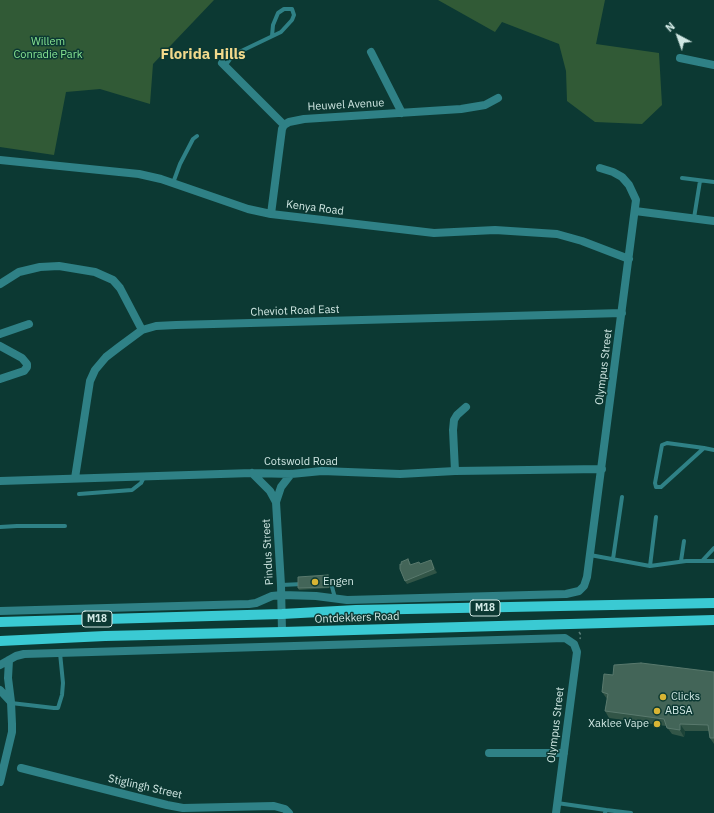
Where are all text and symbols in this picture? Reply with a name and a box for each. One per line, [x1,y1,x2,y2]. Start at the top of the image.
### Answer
north arrow [658,16,698,56]
text: N [663,19,678,35]
park label: Willem Conradie Park [13,35,83,61]
district label: Florida Hills [160,46,246,64]
street label: Heuwel Avenue [307,96,385,114]
street label: Kenya Road [285,198,345,218]
street label: Cheviot Road East [250,303,340,319]
street label: Olympus Street [593,328,615,406]
street label: Cotswold Road [264,455,338,469]
street label: Pindus Street [260,518,276,586]
place label: Engen [323,575,354,589]
marker: Engen [310,577,320,587]
road number: M18 [470,600,500,616]
street label: Ontdekkers Road [314,610,400,626]
road number: M18 [82,611,112,627]
street label: Olympus Street [545,686,567,764]
place label: Clicks [671,690,700,704]
marker: Clicks [658,692,668,702]
place label: ABSA [665,704,693,718]
marker: ABSA [652,706,662,716]
place label: Xaklee Vape [588,717,649,731]
marker: Xaklee Vape [652,719,662,729]
street label: Stiglingh Street [107,772,183,802]

